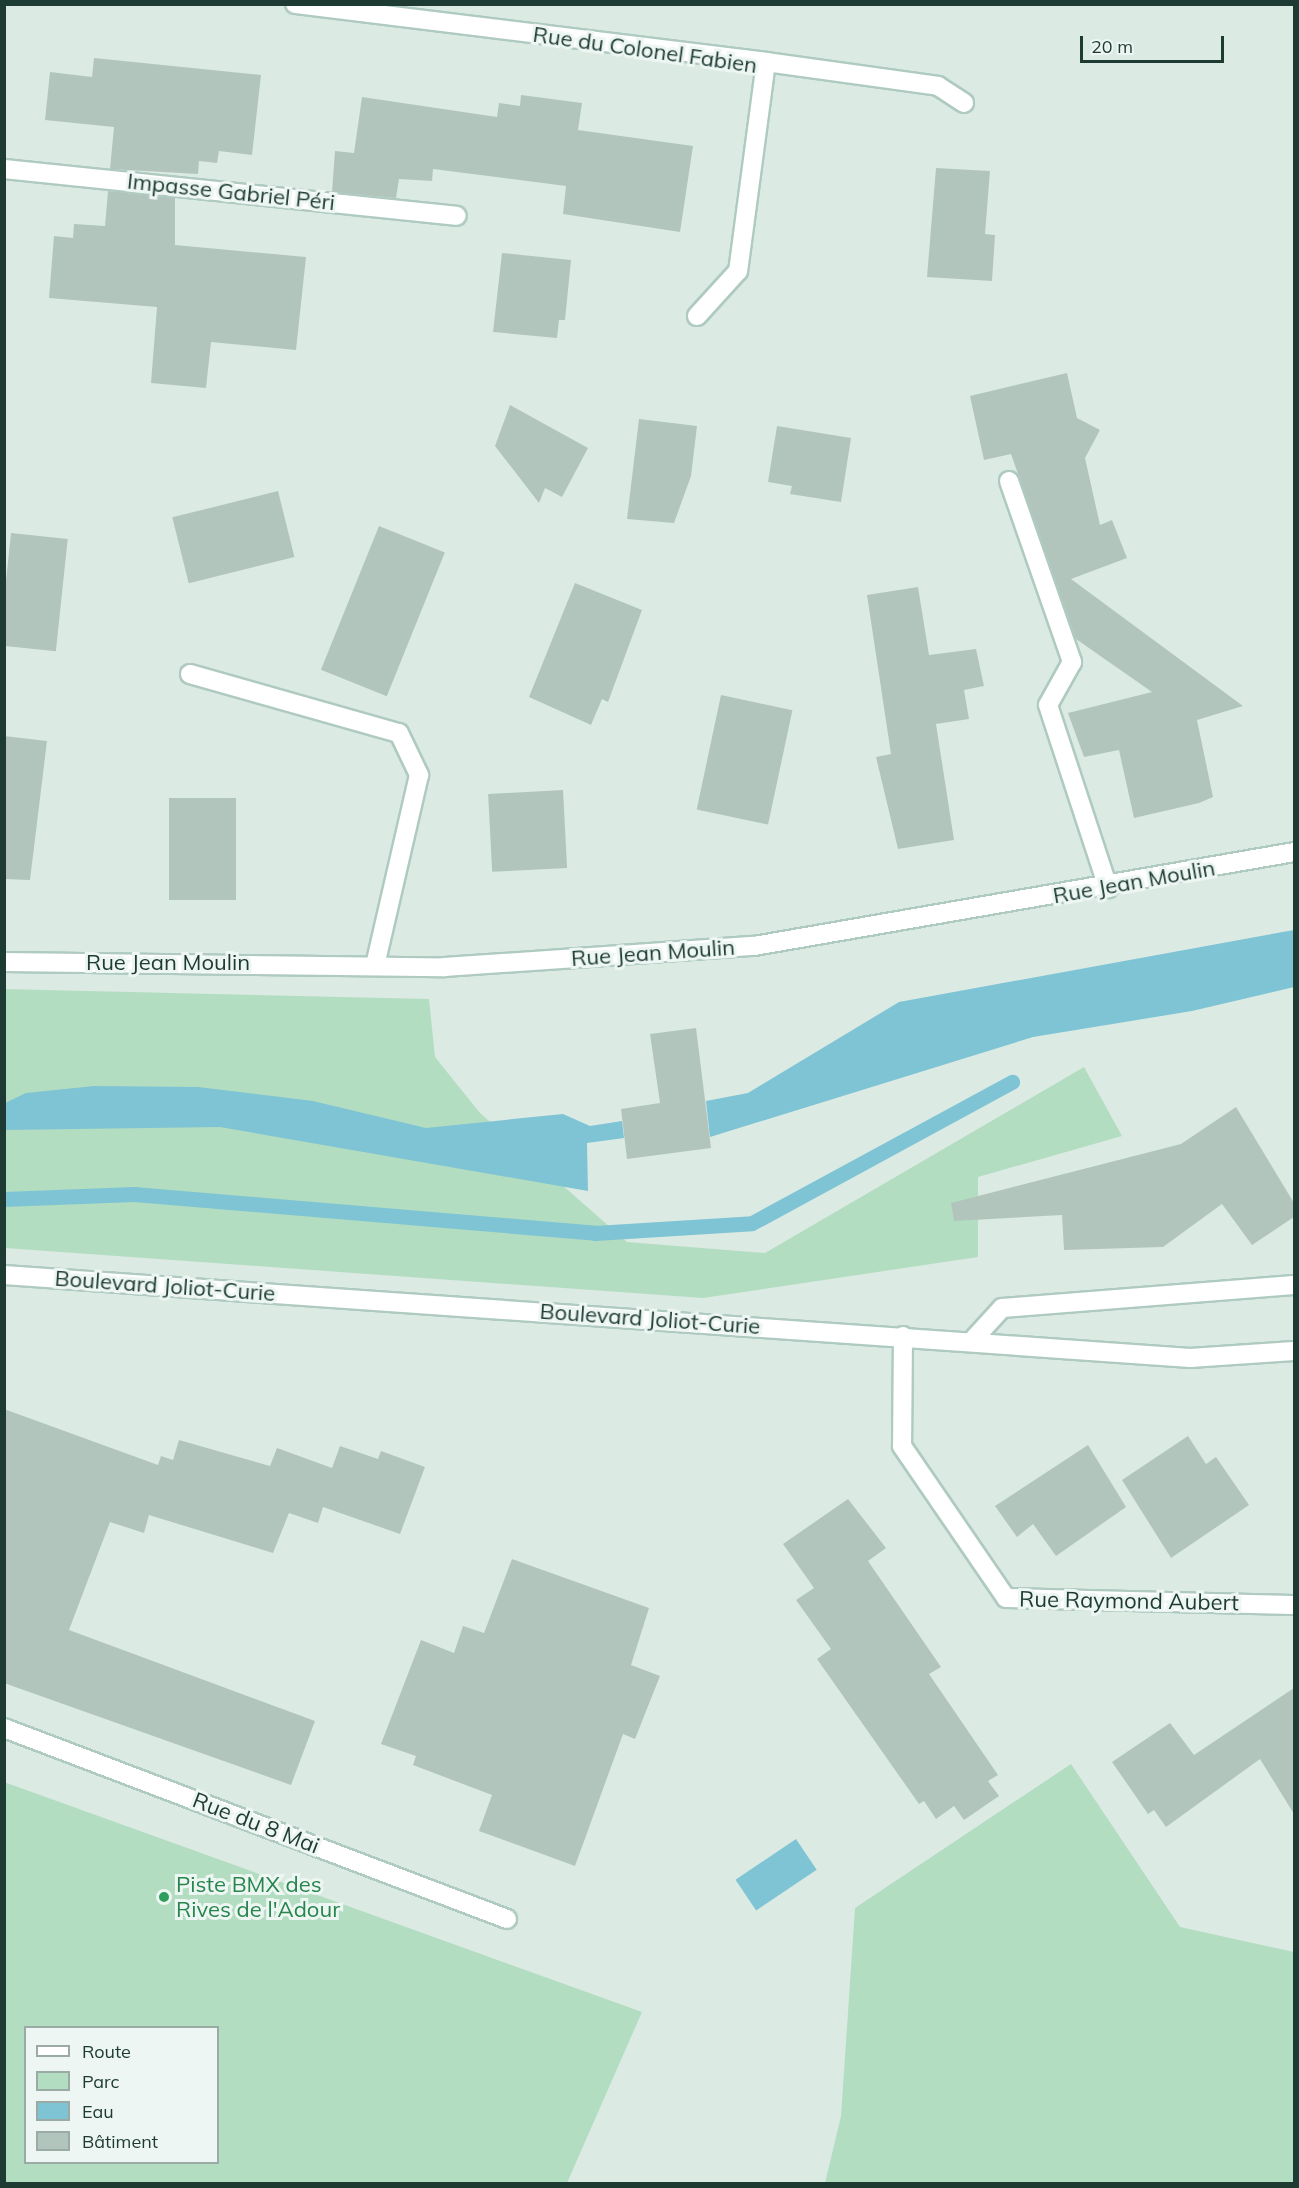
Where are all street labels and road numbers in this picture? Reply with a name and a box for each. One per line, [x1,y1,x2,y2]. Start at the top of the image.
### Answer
street label: Rue du Colonel Fabien [531,21,759,79]
street label: Impasse Gabriel Péri [126,168,336,216]
street label: Rue Jean Moulin [1051,855,1217,909]
street label: Rue Jean Moulin [570,934,736,972]
street label: Rue Jean Moulin [86,950,250,976]
street label: Boulevard Joliot-Curie [54,1265,276,1307]
street label: Boulevard Joliot-Curie [539,1298,761,1340]
street label: Rue Raymond Aubert [1019,1586,1239,1616]
street label: Rue du 8 Mai [189,1787,323,1859]

